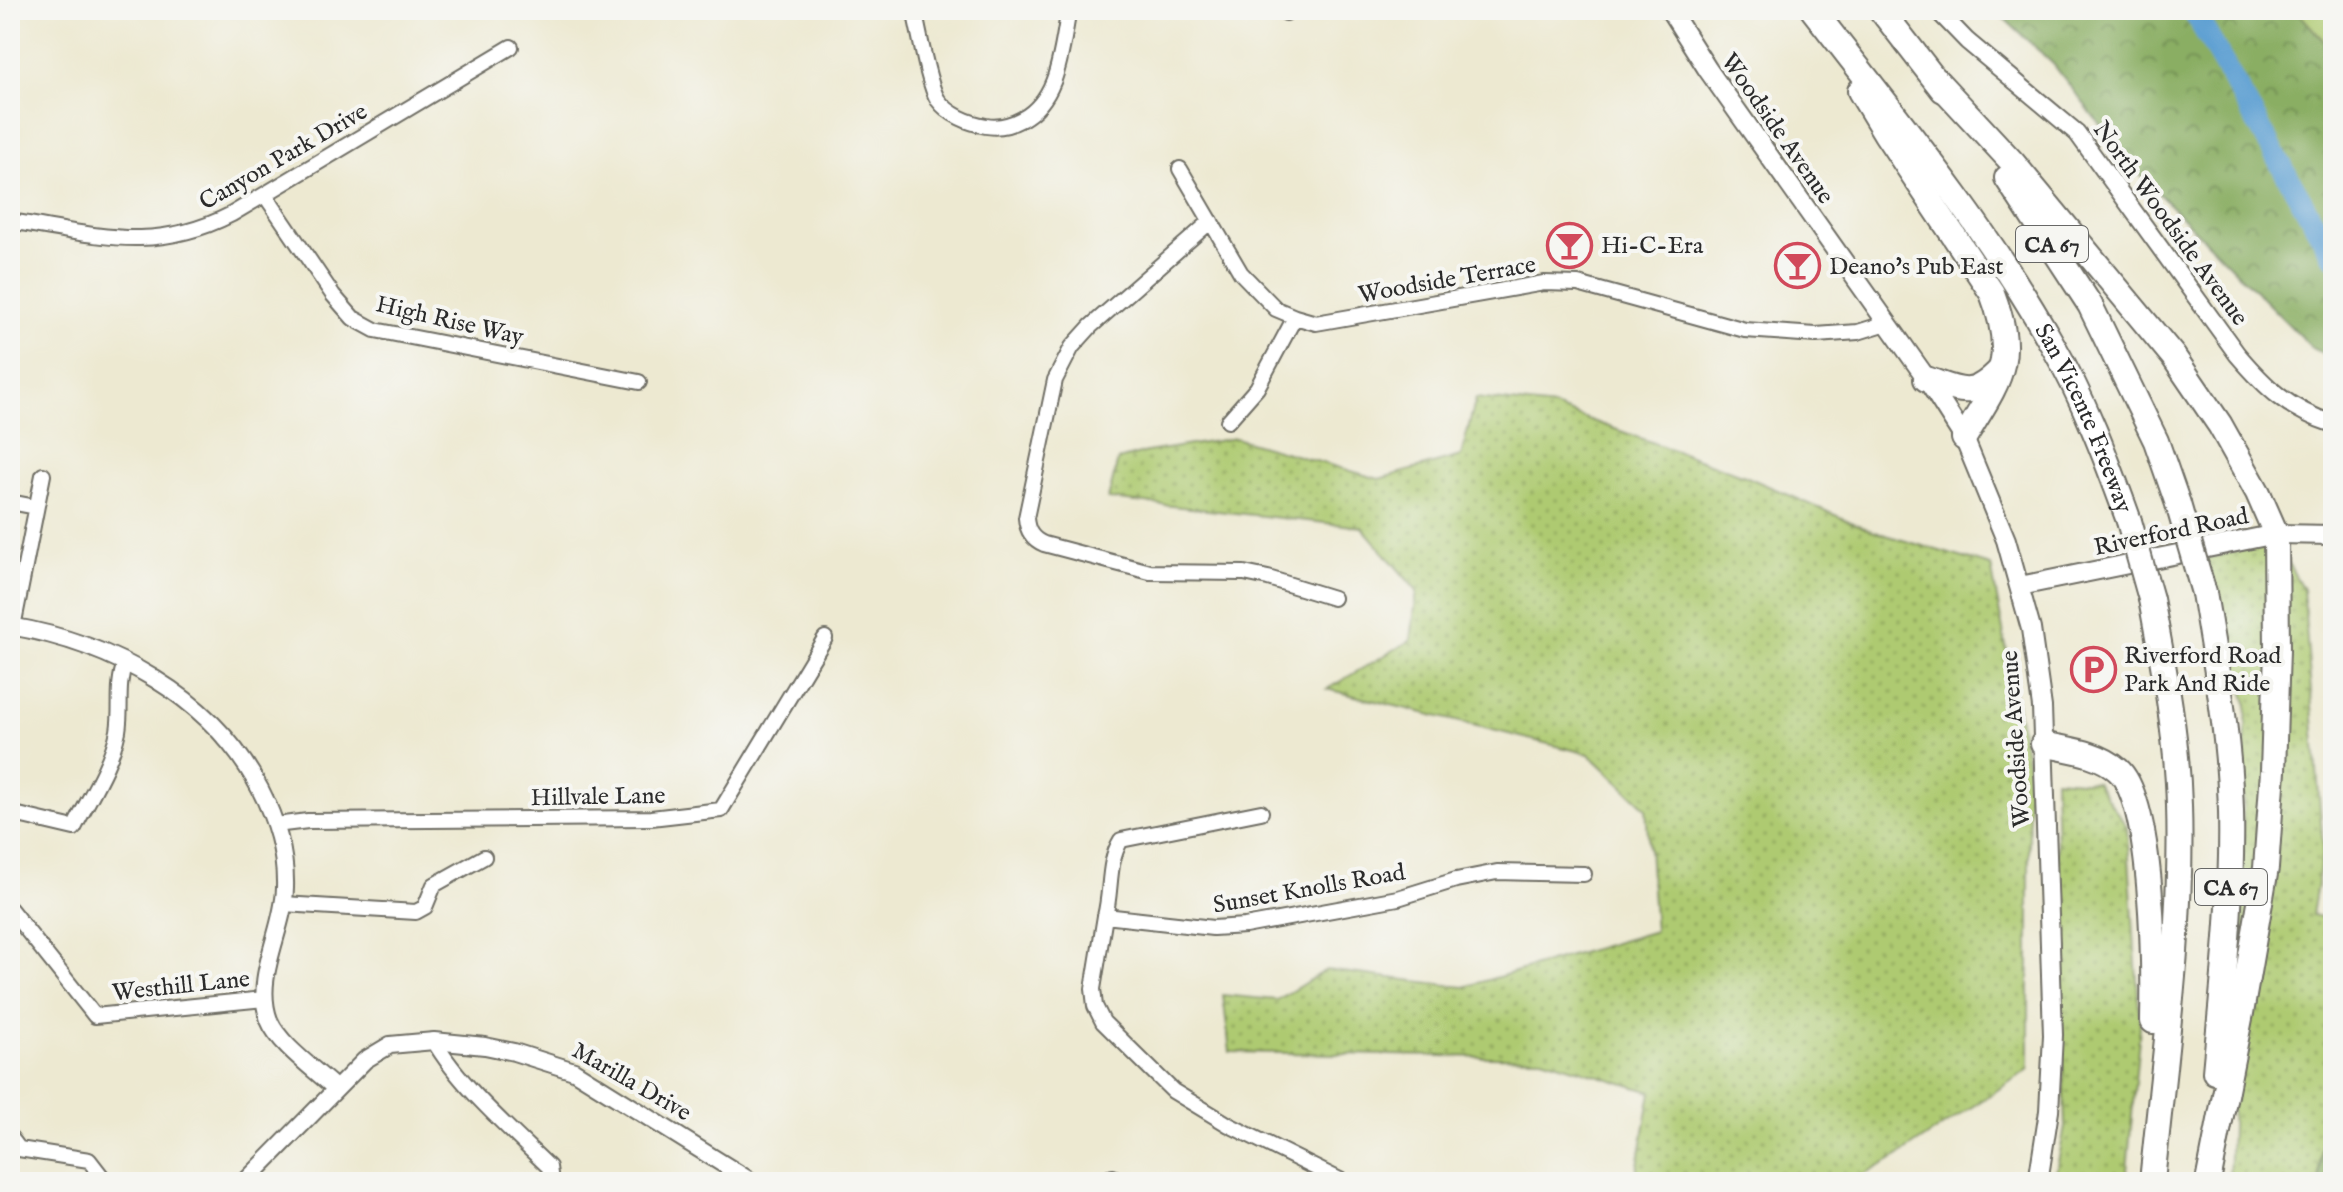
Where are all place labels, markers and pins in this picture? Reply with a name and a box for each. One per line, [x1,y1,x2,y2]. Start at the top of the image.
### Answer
bar icon: Hi-C-Era [1546,221,1594,269]
place label: Hi-C-Era [1601,231,1704,262]
bar icon: Deano's Pub East [1774,242,1822,290]
place label: Deano's Pub East [1829,252,2004,283]
place label: Riverford Road Park And Ride [2124,641,2282,700]
parking icon: Riverford Road Park And Ride [2069,645,2117,693]

